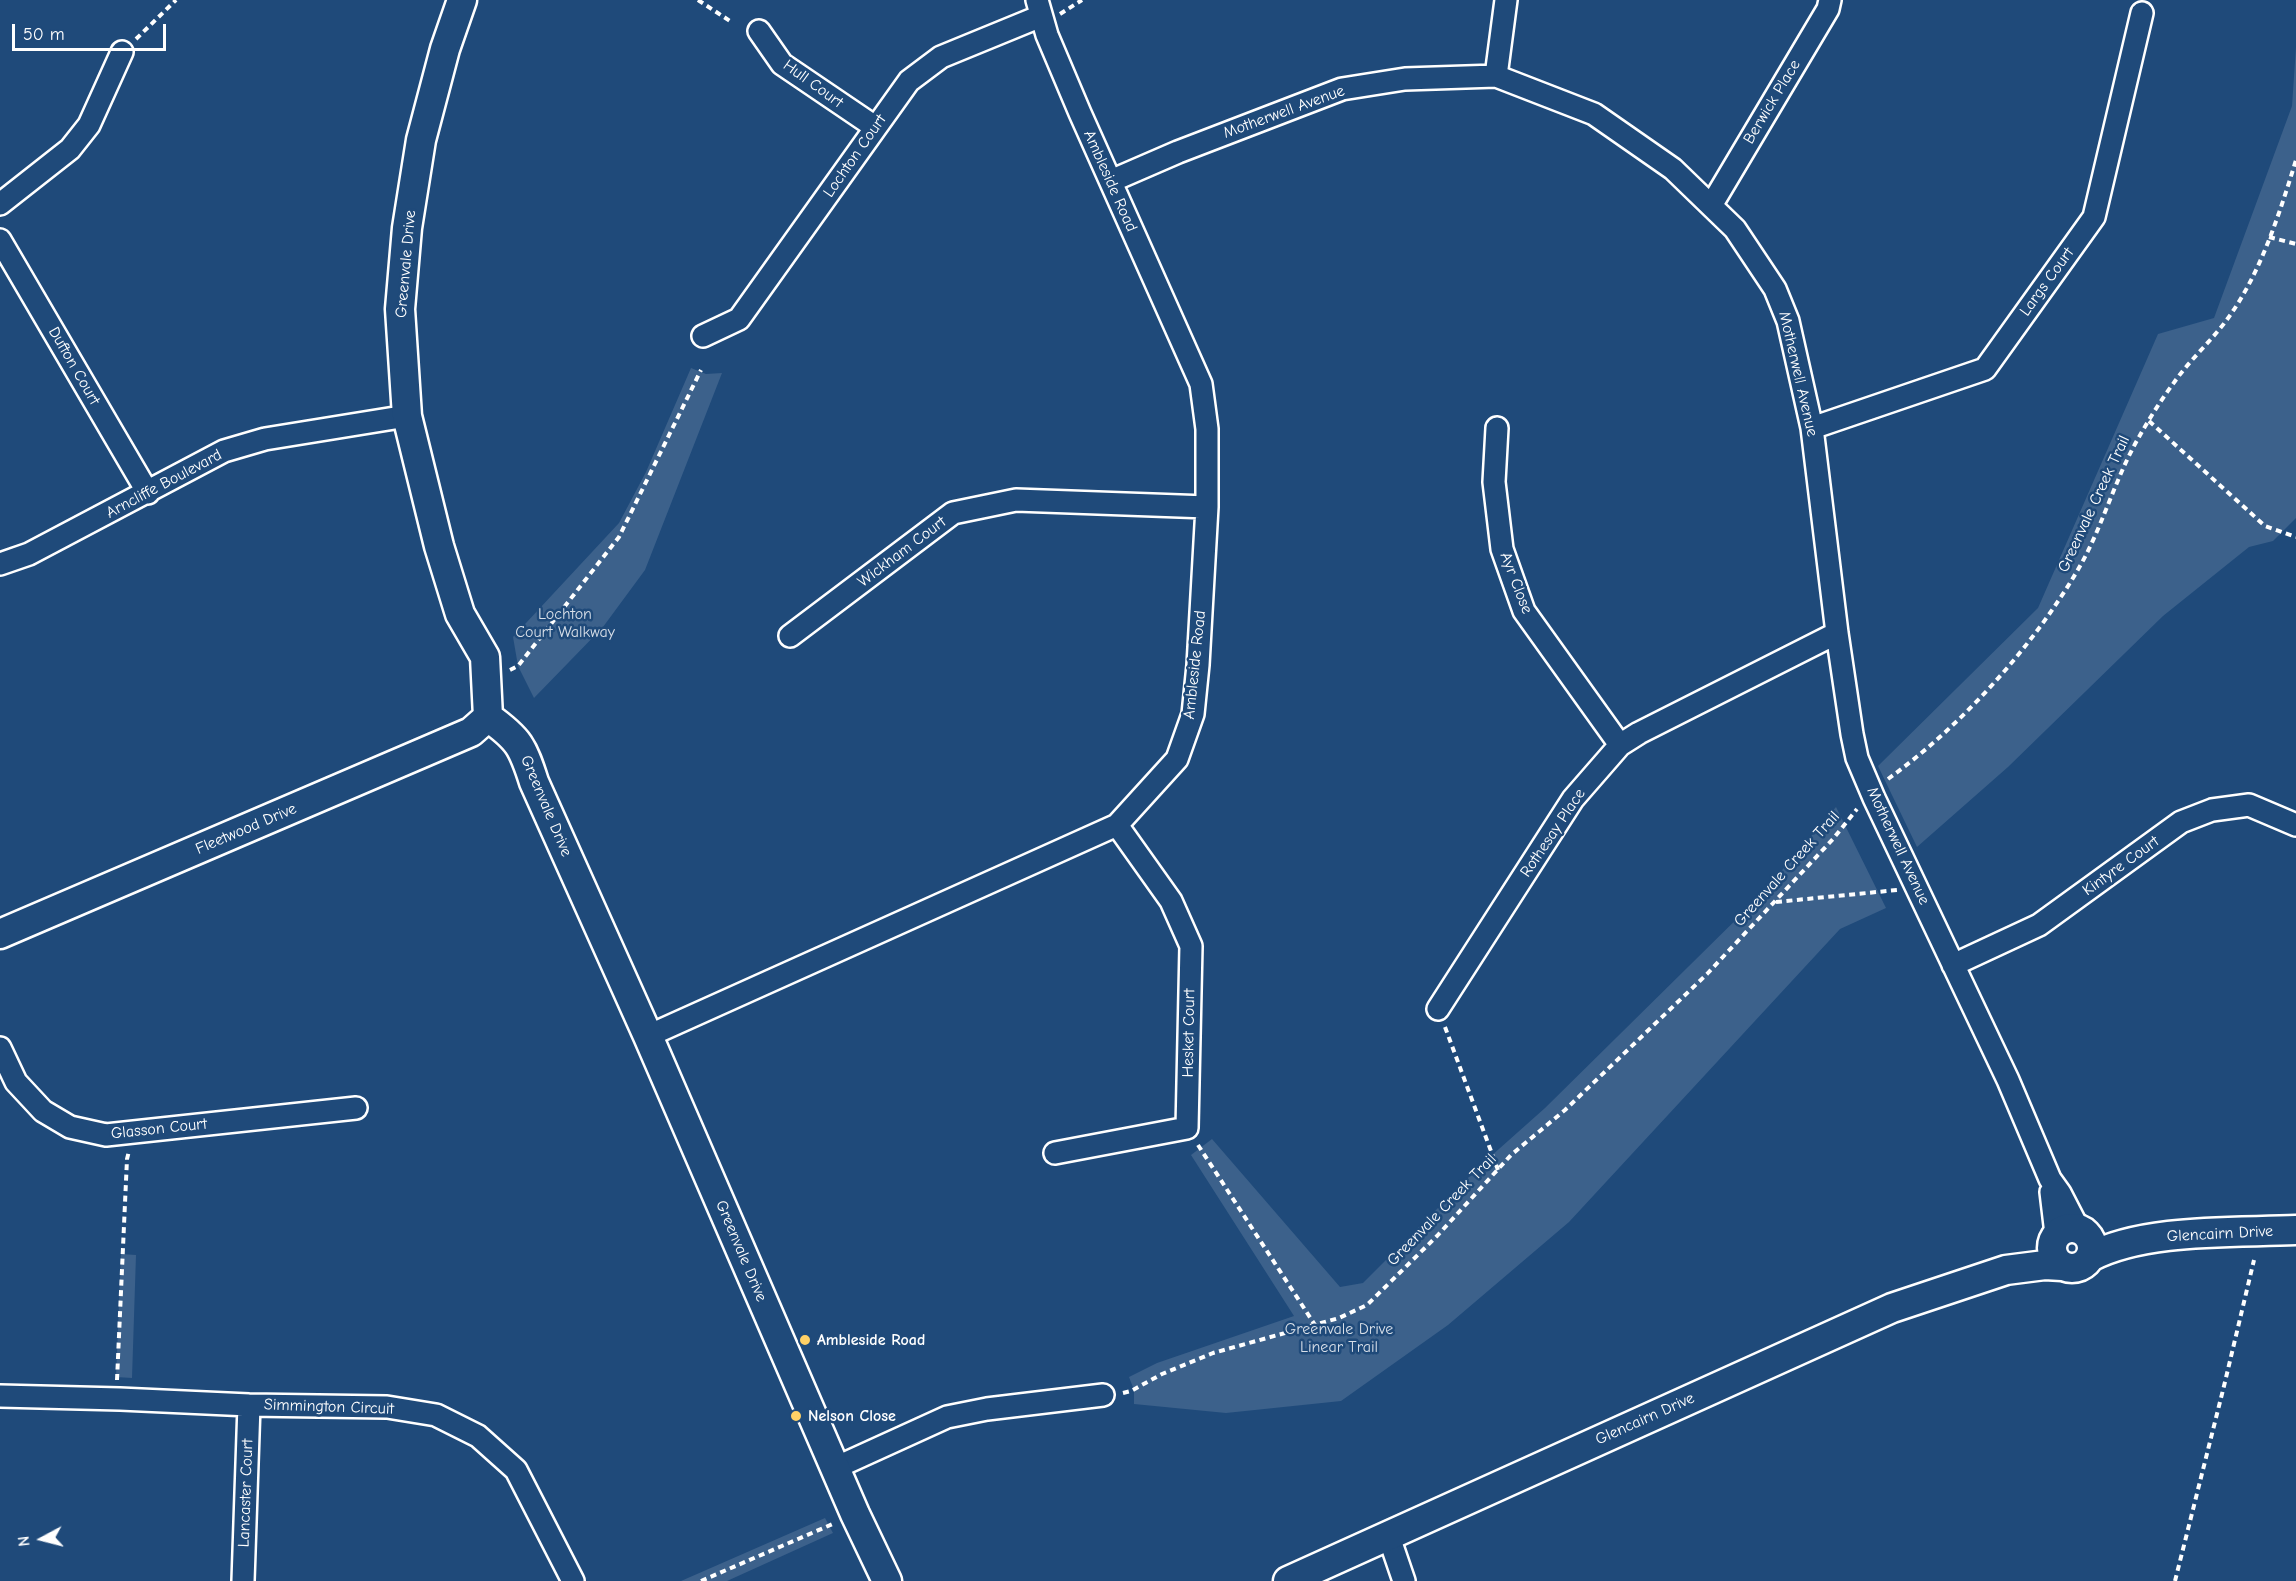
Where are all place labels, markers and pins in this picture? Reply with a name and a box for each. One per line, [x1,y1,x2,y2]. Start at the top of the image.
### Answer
place label: Ambleside Road [817,1330,925,1350]
marker: Ambleside Road [798,1333,812,1347]
place label: Nelson Close [808,1406,896,1426]
marker: Nelson Close [789,1409,803,1423]

